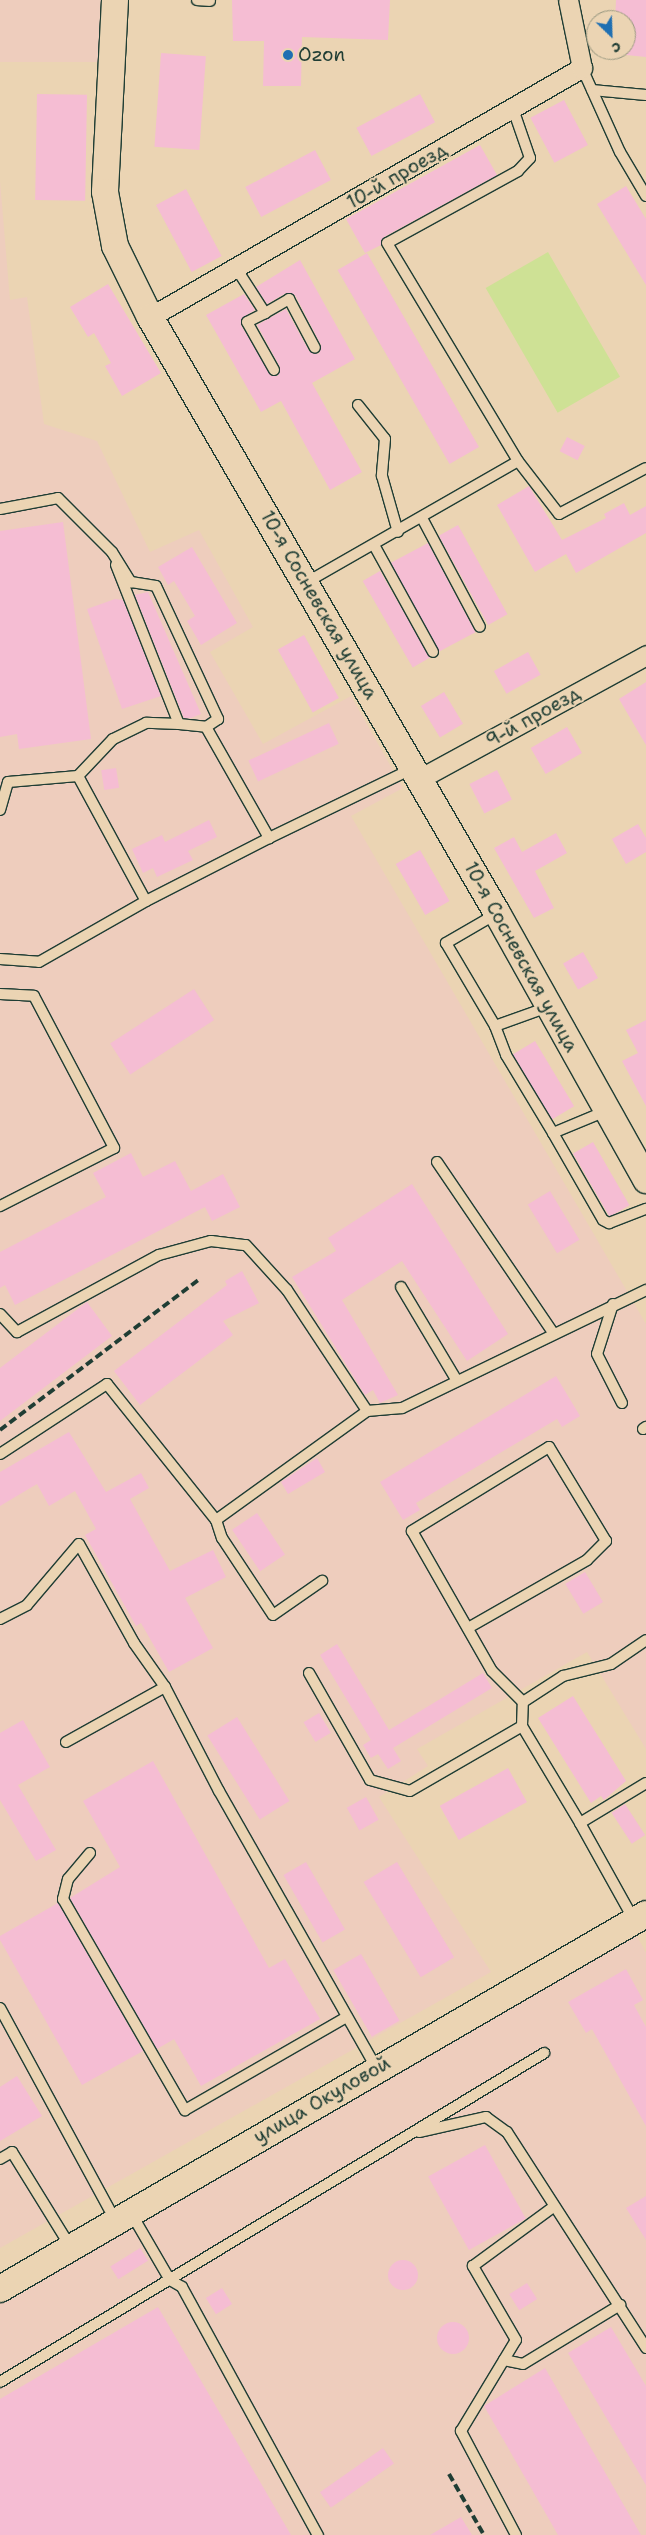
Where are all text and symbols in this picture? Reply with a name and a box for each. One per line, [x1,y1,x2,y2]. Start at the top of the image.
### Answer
north arrow [586,10,636,60]
text: С [609,38,624,58]
place label: Ozon [298,44,345,66]
marker: Ozon [282,49,294,61]
street label: 10-й проезд [343,138,451,214]
street label: 10-я Сосневская улица [256,507,382,703]
street label: 9-й проезд [482,682,584,752]
street label: 10-я Сосневская улица [459,858,583,1056]
street label: улица Окуловой [249,2052,395,2148]

